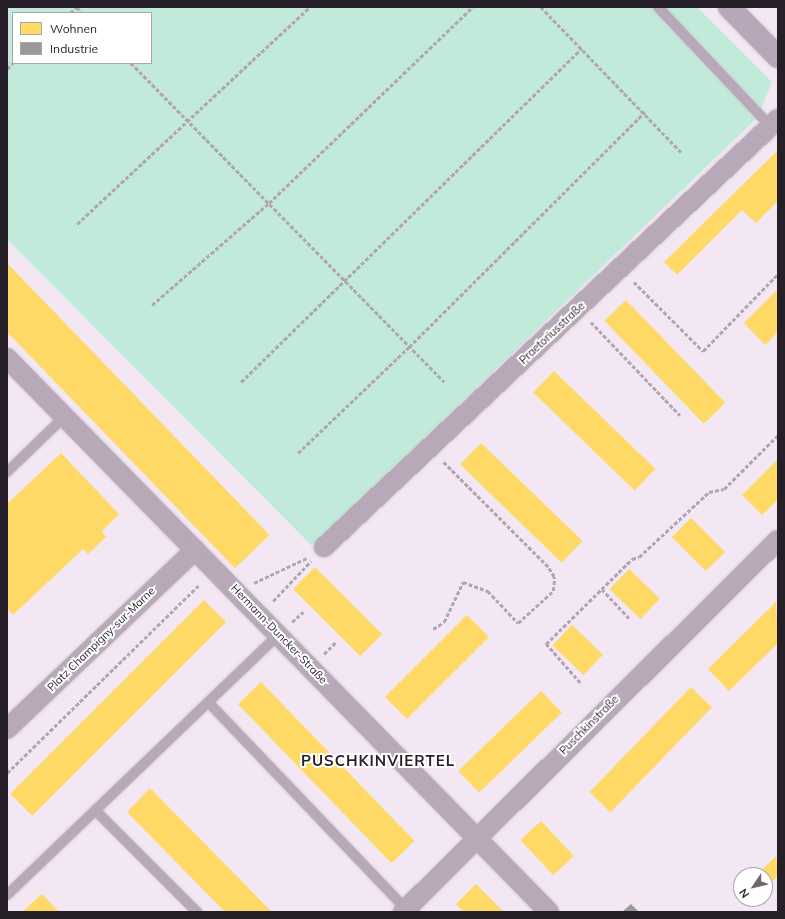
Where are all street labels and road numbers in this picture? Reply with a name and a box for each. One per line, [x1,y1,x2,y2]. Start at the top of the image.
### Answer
street label: Praetoriusstraße [516,299,588,367]
street label: Hermann-Duncker-Straße [228,582,330,686]
street label: Platz Champigny-sur-Marne [44,584,158,694]
street label: Puschkinstraße [557,693,621,757]

